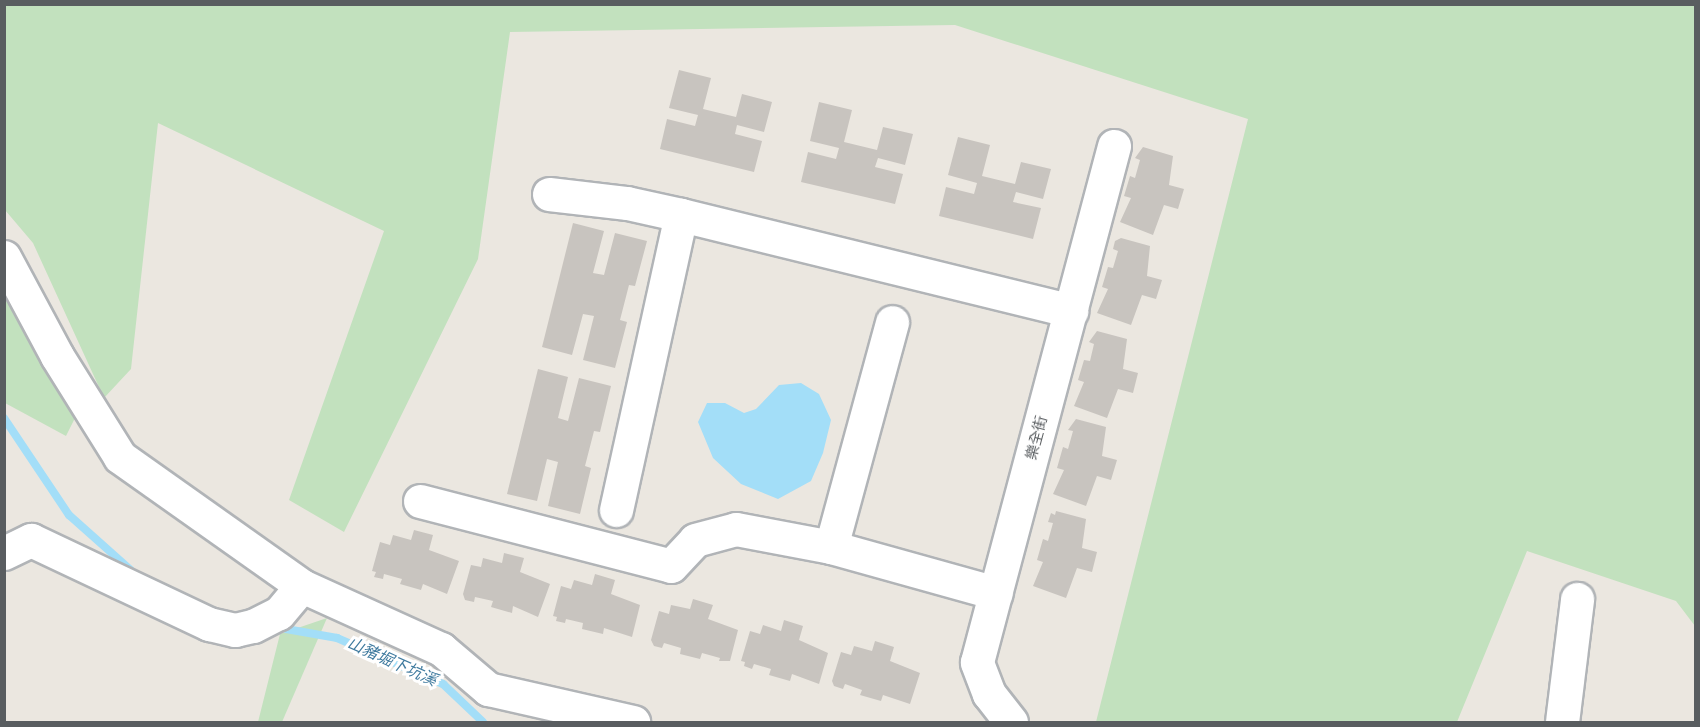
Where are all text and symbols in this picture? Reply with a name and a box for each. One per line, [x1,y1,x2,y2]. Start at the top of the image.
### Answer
street label: 樂全街 [1022,414,1052,462]
water label: 山豬堀下坑溪 [344,634,440,690]

